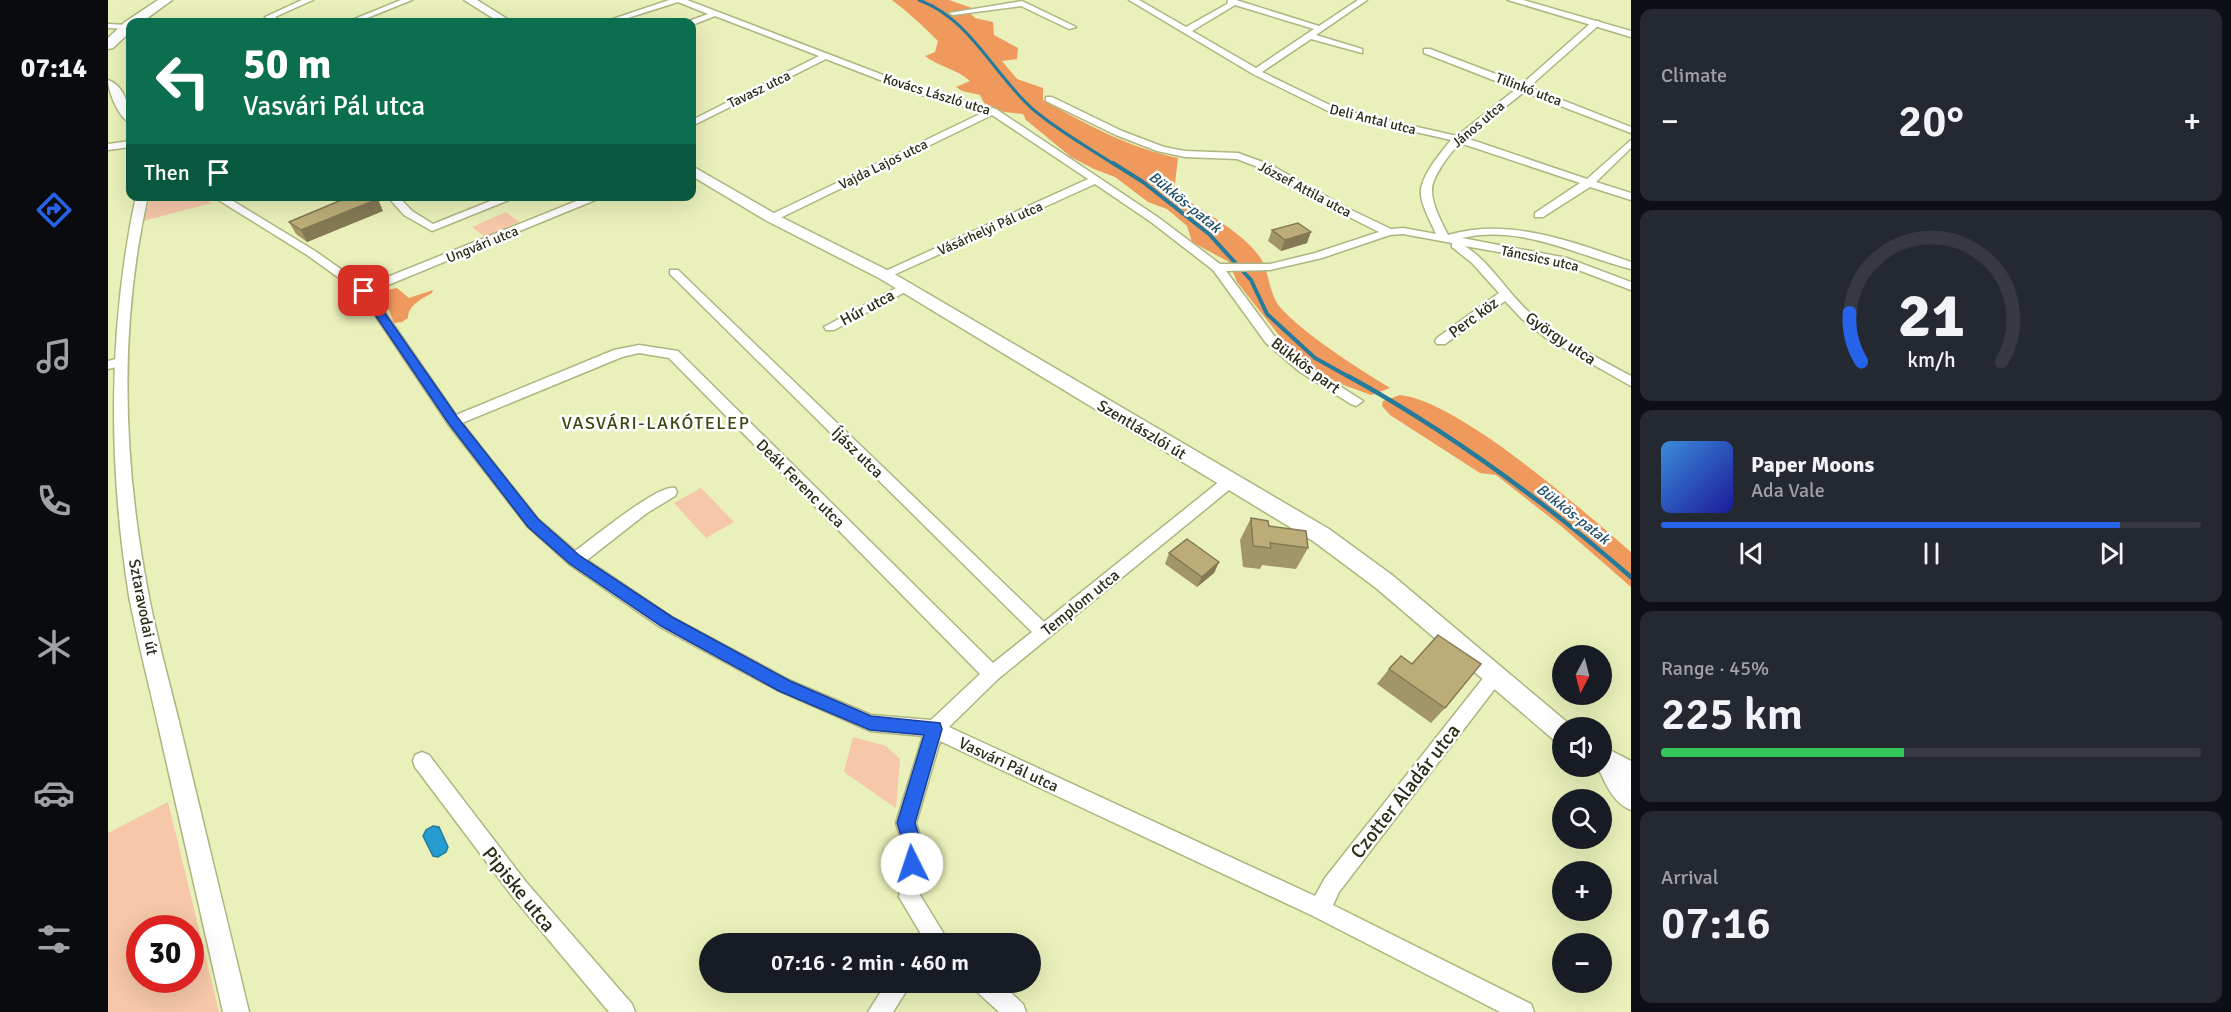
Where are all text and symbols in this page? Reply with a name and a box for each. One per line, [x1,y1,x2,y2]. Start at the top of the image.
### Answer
text: 50 m [243,39,332,90]
icon: left [144,42,222,120]
text: 07:14 [21,52,87,85]
text: Climate [1661,63,1727,88]
street label: Tavasz utca [725,67,793,112]
street label: Tilinkó utca [1493,69,1564,110]
street label: Kovács László utca [881,70,993,119]
text: Vasvári Pál utca [243,90,425,123]
text: 20° [1898,94,1964,149]
street label: János utca [1449,98,1508,151]
street label: Deli Antal utca [1328,101,1418,138]
text: − [1661,101,1679,142]
text: + [2183,101,2201,142]
street label: Vajda Lajos utca [836,136,930,193]
icon: arrive [202,156,235,189]
street label: József Attila utca [1255,158,1354,221]
text: Then [144,159,190,186]
water label: Bükkös-patak [1145,167,1226,237]
icon: directions [33,189,75,231]
street label: Vásárhelyi Pál utca [935,198,1045,259]
street label: Ungvári utca [444,222,521,267]
street label: Táncsics utca [1499,242,1580,275]
pin [338,265,389,316]
icon: arrive [347,274,380,307]
text: 21 [1897,278,1965,355]
street label: Húr utca [837,285,898,331]
street label: Perc köz [1445,293,1502,342]
street label: György utca [1521,308,1600,370]
street label: Bükkös part [1267,333,1344,399]
icon: music [33,335,75,377]
text: km/h [1907,348,1955,374]
street label: Szentlászlói út [1093,396,1190,464]
district label: VASVÁRI-LAKÓTELEP [562,412,750,434]
street label: Íjász utca [827,423,888,482]
street label: Deák Ferenc utca [752,435,849,532]
text: Paper Moons [1751,451,1874,478]
text: Ada Vale [1751,478,1825,503]
icon: phone [33,480,75,522]
water label: Bükkös-patak [1533,480,1614,549]
icon: previous [1735,537,1768,570]
icon: pause [1915,537,1948,570]
icon: next [2095,537,2128,570]
street label: Sztaravodai út [124,557,162,657]
street label: Templom utca [1038,565,1124,640]
icon: climate [33,626,75,668]
north arrow [1552,645,1612,705]
map controls [1552,645,1612,993]
text: Range · 45% [1661,656,1769,681]
text: 225 km [1661,687,1803,742]
button: sound [1552,717,1612,777]
street label: Czotter Aladár utca [1345,719,1466,864]
street label: Vasvári Pál utca [955,733,1062,797]
icon: car [33,772,75,814]
button: search [1552,789,1612,849]
position arrow [880,832,944,896]
street label: Pipiske utca [477,841,561,937]
button: + [1552,861,1612,921]
text: Arrival [1661,865,1719,890]
text: 07:16 [1661,896,1771,951]
speed limit sign: 30 [126,915,204,993]
icon: filters [33,918,75,960]
button: − [1552,933,1612,993]
text: 07:16 · 2 min · 460 m [771,949,969,976]

